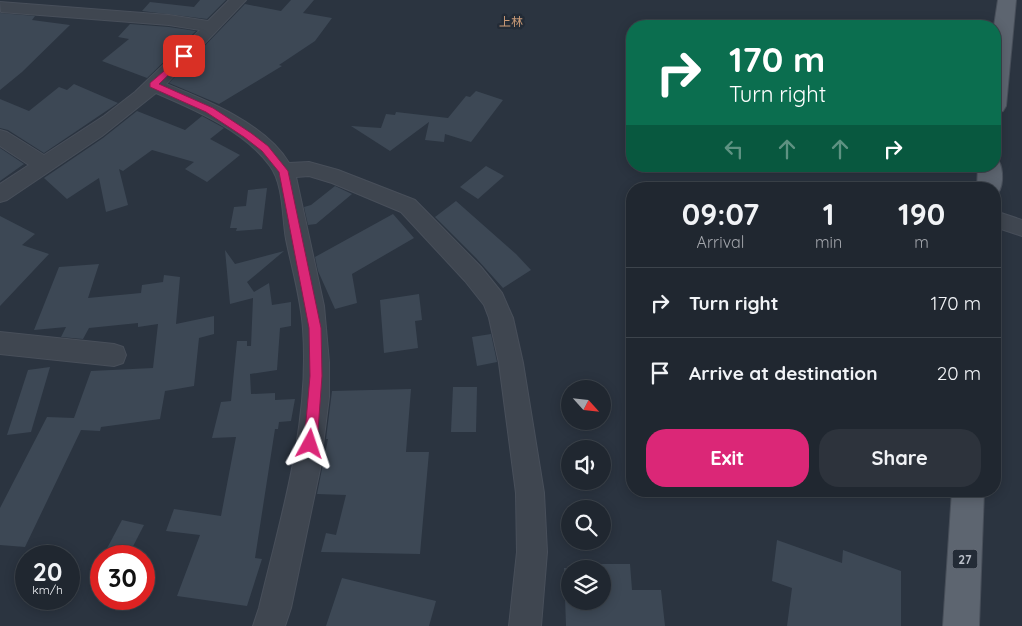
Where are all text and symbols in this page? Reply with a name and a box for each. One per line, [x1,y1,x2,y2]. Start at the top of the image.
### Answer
district label: 上林 [499,14,523,29]
pin [163,35,205,77]
text: 170 m [729,37,825,81]
icon: right [646,40,711,105]
icon: arrive [170,42,198,70]
text: Turn right [729,80,826,108]
icon: left [720,135,748,163]
icon: ahead [773,135,801,163]
icon: ahead [826,135,854,163]
icon: right [879,135,907,163]
text: 09:07 [682,195,759,233]
text: 1 [823,195,834,233]
text: 190 [898,195,945,233]
text: Arrival [697,232,744,252]
text: min [815,232,842,252]
text: m [914,232,929,252]
icon: right [646,289,674,317]
text: Turn right [689,291,778,315]
text: 170 m [930,291,981,315]
icon: arrive [646,359,674,387]
text: Arrive at destination [689,361,878,385]
text: 20 m [937,361,981,385]
north arrow [561,380,611,430]
map controls [561,380,611,610]
position arrow [283,417,335,469]
button: Exit [646,429,809,487]
button: Share [819,429,981,487]
button: sound [561,440,611,490]
button: search [561,500,611,550]
speed limit sign: 30 [90,545,155,610]
road number: 27 [952,550,978,568]
text: 20 [33,556,62,587]
button: layers [561,560,611,610]
text: km/h [32,582,63,597]

